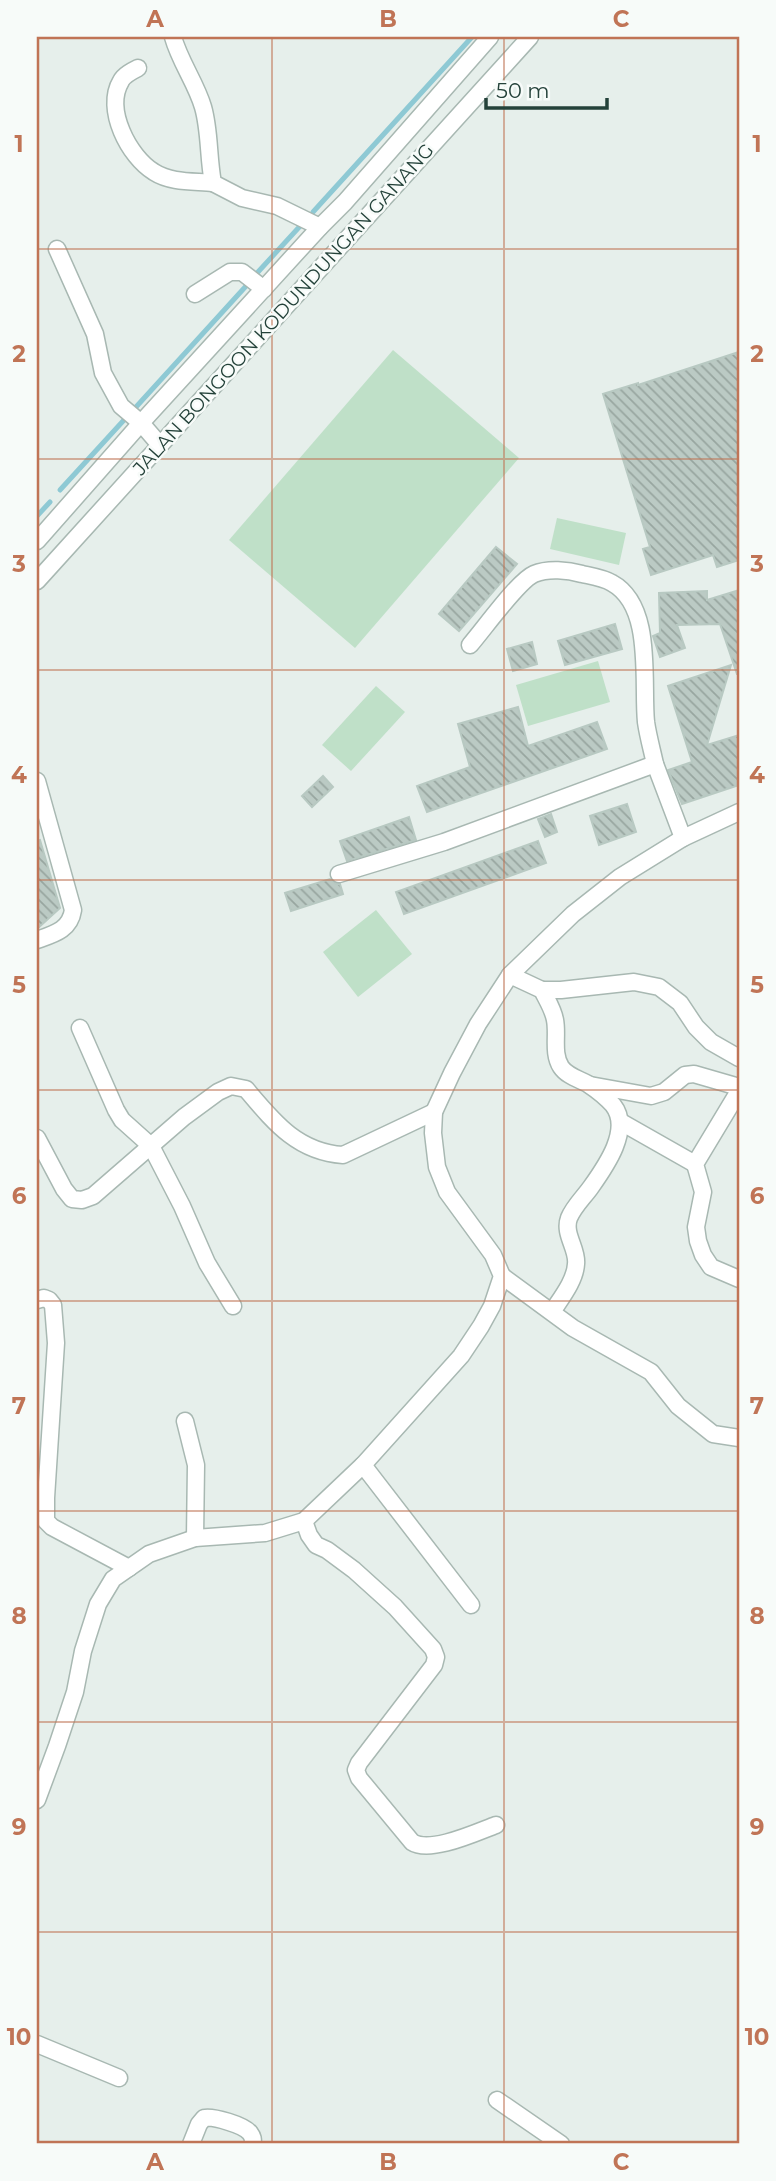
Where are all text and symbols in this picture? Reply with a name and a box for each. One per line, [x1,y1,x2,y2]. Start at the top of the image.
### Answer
text: A [145,5,164,33]
text: B [379,5,397,33]
text: C [613,5,630,33]
scale bar [486,66,606,110]
text: 50 m [496,78,550,103]
text: 1 [14,130,24,158]
text: 1 [752,130,762,158]
street label: JALAN BONGOON KODUNDUNGAN GANANG [128,139,439,481]
text: 2 [12,340,26,368]
text: 2 [750,340,764,368]
text: 3 [11,550,26,578]
text: 3 [749,550,764,578]
text: 4 [11,761,27,789]
text: 4 [749,761,765,789]
text: 5 [12,971,26,999]
text: 5 [750,971,764,999]
text: 6 [12,1182,27,1210]
text: 6 [750,1182,765,1210]
text: 7 [12,1392,26,1420]
text: 7 [750,1392,764,1420]
text: 8 [11,1602,27,1630]
text: 8 [749,1602,765,1630]
text: 9 [12,1813,26,1841]
text: 9 [750,1813,764,1841]
text: 10 [7,2023,31,2051]
text: 10 [745,2023,769,2051]
text: A [145,2148,164,2176]
text: B [379,2148,397,2176]
text: C [613,2148,630,2176]

